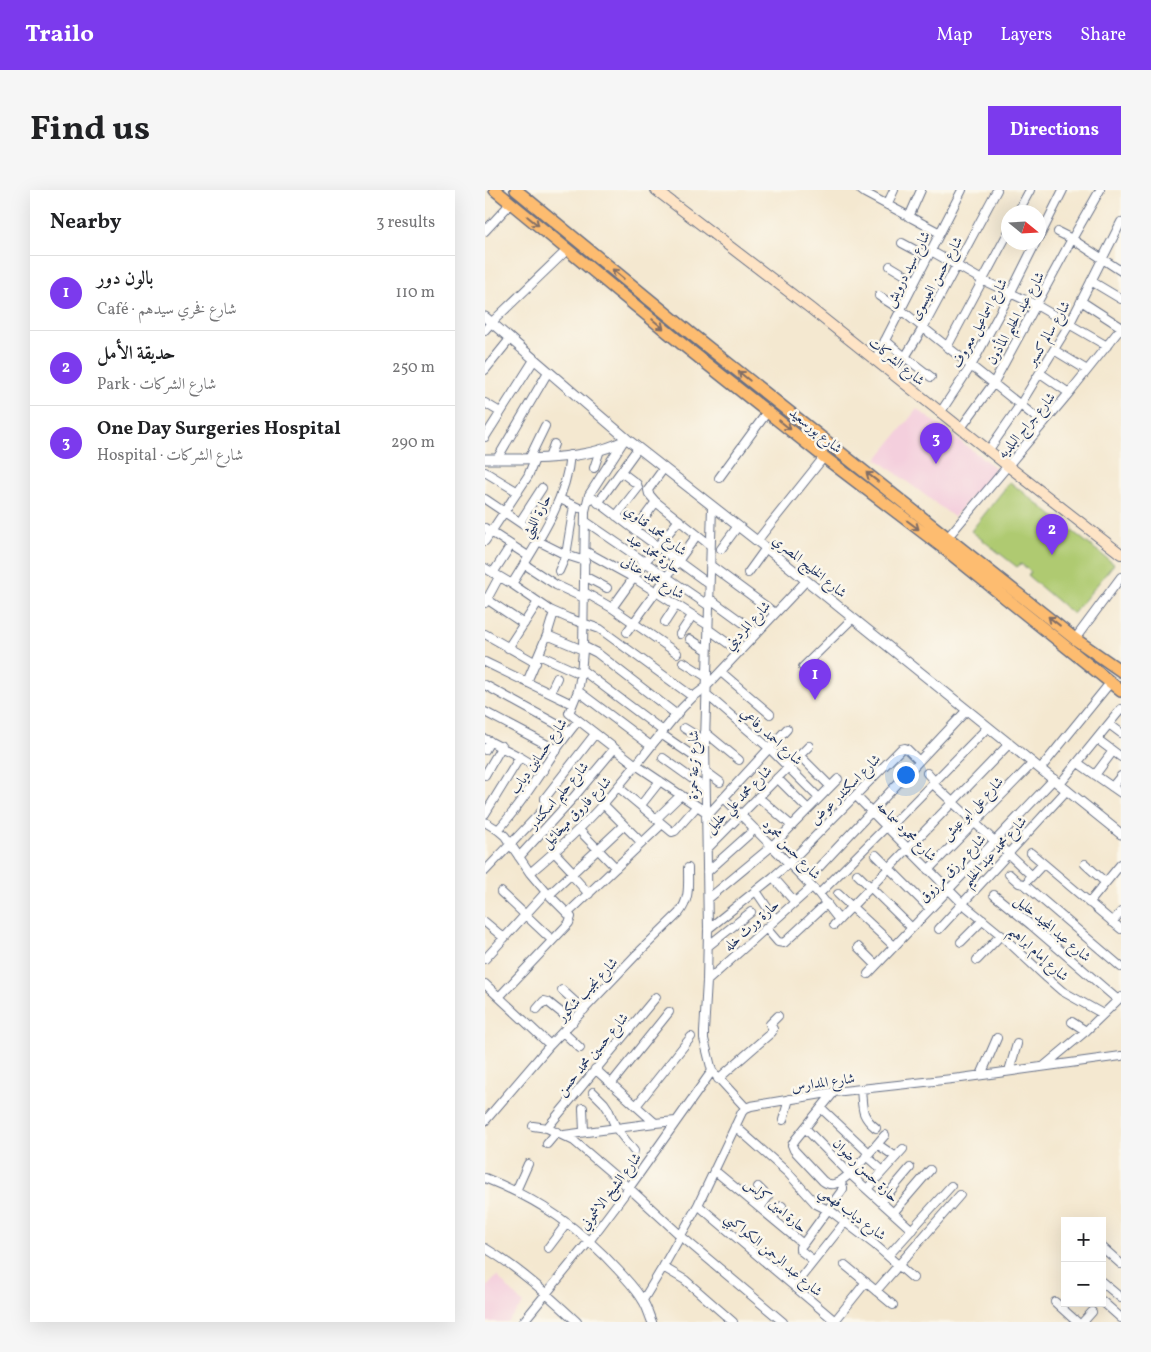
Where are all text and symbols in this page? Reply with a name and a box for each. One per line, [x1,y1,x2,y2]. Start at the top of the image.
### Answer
text: Trailo [25,18,94,52]
text: Map [936,23,972,48]
text: Layers [1000,23,1052,48]
text: Share [1080,23,1126,48]
text: Find us [30,106,150,154]
button: Directions [988,106,1121,155]
north arrow [1001,205,1046,250]
text: Nearby [50,208,121,237]
text: 3 results [376,212,435,234]
one-way arrow [526,215,539,226]
street label: شارع سيد درويش [881,228,937,311]
street label: شارع حسن العيسوى [906,233,969,325]
text: بالون دور [97,266,153,292]
one-way arrow [612,268,625,279]
street label: شارع عبد الحليم المأذون [981,268,1052,370]
street label: شارع اسماعيل معروف [948,275,1014,372]
text: 1 [63,282,69,304]
text: 110 m [396,282,435,304]
street label: شارع سالم كسبر [1022,298,1077,372]
text: Café · شارع فخري سيدهم [97,299,237,321]
one-way arrow [652,318,665,329]
street label: شارع الشركات [863,334,928,392]
text: حديقة الأمل [97,341,175,367]
text: 2 [62,357,70,379]
text: 250 m [392,357,435,379]
one-way arrow [738,371,751,382]
text: Park · شارع الشركات [97,374,216,396]
street label: شارع جراج البلديه [994,389,1062,464]
street label: شارع بورسعيد [784,404,846,459]
text: One Day Surgeries Hospital [97,416,341,442]
one-way arrow [779,419,792,430]
pin: 3 [920,423,952,464]
text: 3 [62,432,70,454]
text: 290 m [391,432,435,454]
text: Hospital · شارع الشركات [97,445,243,467]
one-way arrow [865,472,878,483]
street label: حارة الليثي [518,491,559,543]
street label: شارع محمد قناوي [619,501,690,562]
pin: 2 [1036,514,1068,555]
one-way arrow [907,519,920,530]
street label: حارة محمد عيد [622,529,684,579]
street label: شارع الخليج المصري [767,531,850,605]
street label: شارع محمد عنانى [617,552,687,605]
street label: شارع المرديني [721,597,777,656]
one-way arrow [1048,616,1061,627]
pin: 1 [799,659,831,700]
street label: شارع احمد رفاعي [735,704,806,771]
street label: شارع حسانين دياب [506,715,573,799]
street label: شارع ترعة حمزة [685,730,705,800]
street label: شارع اسكندر عوض [806,750,886,830]
street label: شارع حليم اسكندر [523,758,596,837]
street label: شارع محمد علي خليل [701,762,778,839]
your location [893,762,919,788]
street label: شارع فاروق ميخائيل [538,773,617,854]
street label: شارع على ابو عيش [938,773,1009,846]
street label: شارع محمود سماحه [871,798,940,867]
street label: شارع محمد عبد الحليم [958,813,1034,893]
street label: شارع حسن محمود [757,816,825,885]
street label: شارع مرزق مرزوق [915,830,992,908]
street label: شارع عبد المجيد خليل [1009,891,1095,968]
street label: حارة ورث خله [720,896,784,956]
street label: شارع إمام ابراهيم [1002,922,1072,988]
street label: شارع نجيب شكور [552,954,624,1028]
street label: شارع حسين محمد حسن [553,1009,634,1101]
street label: شارع المدارس [790,1070,857,1098]
street label: حارة حسن رضوان [828,1135,902,1207]
street label: شارع الشيخ الاشموني [576,1149,648,1236]
street label: حارة امين كرلس [740,1174,810,1238]
street label: شارع دياب فهمي [814,1183,890,1247]
street label: شارع عبد الرحمن الكواكبي [719,1209,826,1303]
map controls [1061,1217,1106,1307]
button: + [1061,1217,1106,1262]
button: − [1061,1262,1106,1307]

